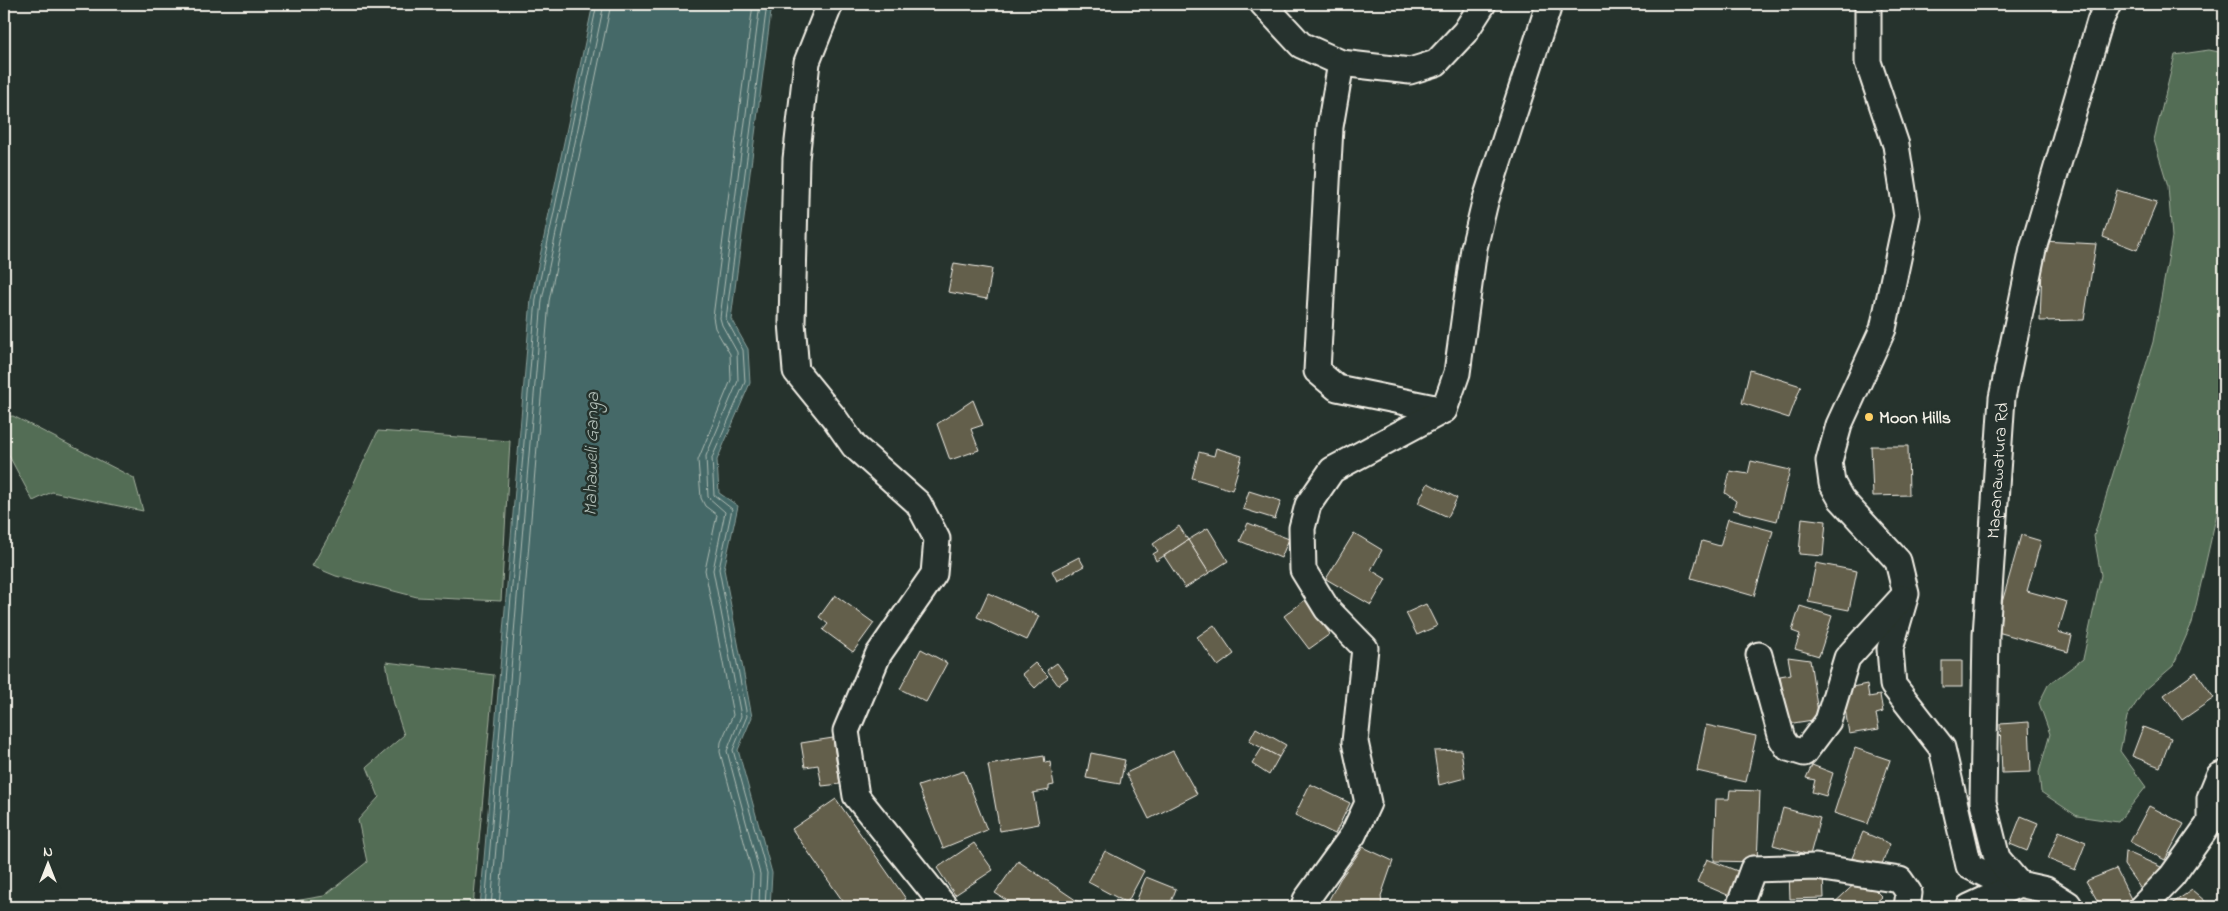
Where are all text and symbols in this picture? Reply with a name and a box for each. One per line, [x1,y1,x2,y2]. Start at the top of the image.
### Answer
water label: Mahaweli Ganga [578,391,608,516]
street label: Mapanawatura Rd [1982,402,2017,540]
place label: Moon Hills [1879,406,1951,432]
marker: Moon Hills [1863,411,1875,423]
north arrow [22,838,72,888]
text: N [43,842,53,863]

